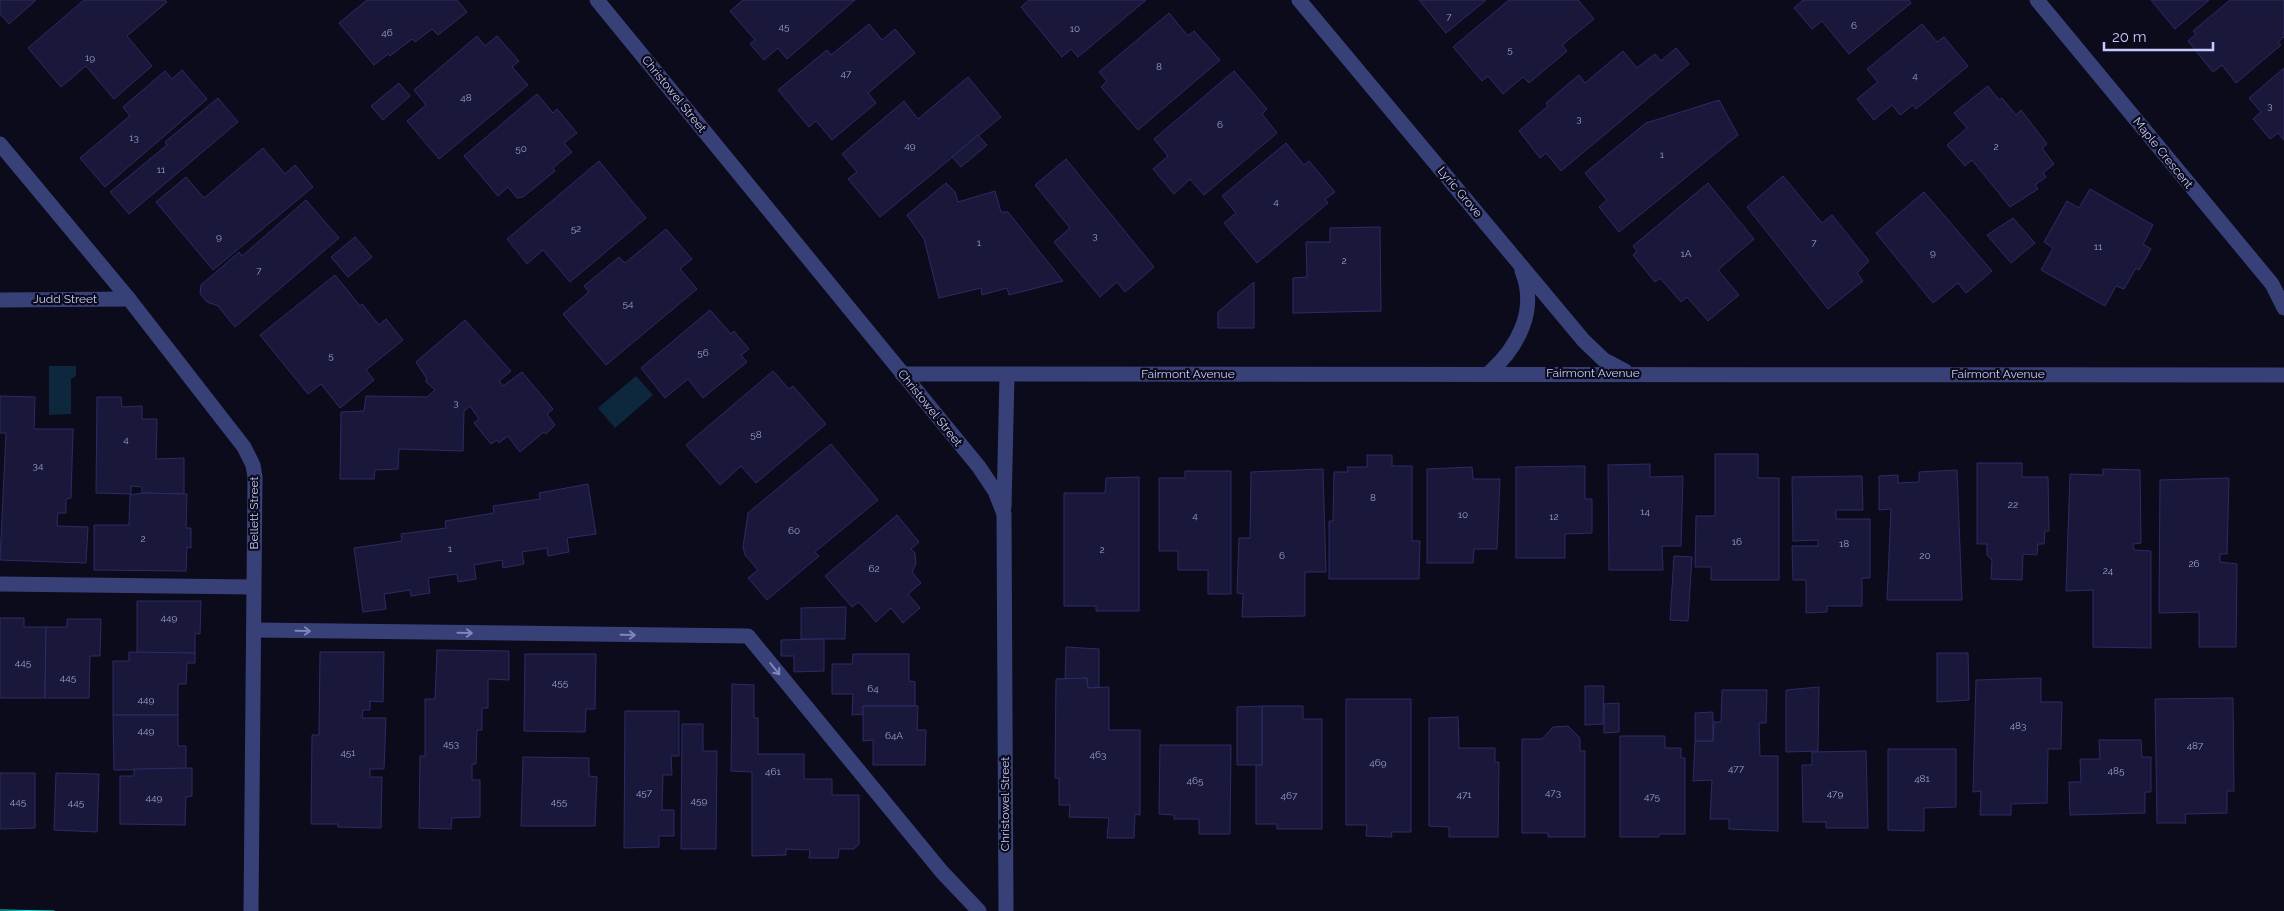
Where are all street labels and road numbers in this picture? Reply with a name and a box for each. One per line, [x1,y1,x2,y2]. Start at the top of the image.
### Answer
street label: Christowel Street [639,53,709,135]
street label: Maple Crescent [2130,115,2196,191]
street label: Lyric Grove [1435,164,1485,220]
street label: Judd Street [33,292,97,306]
street label: Fairmont Avenue [1546,366,1640,380]
street label: Christowel Street [895,367,965,449]
street label: Fairmont Avenue [1141,367,1235,381]
street label: Fairmont Avenue [1951,367,2045,381]
street label: Bellett Street [247,477,261,549]
street label: Christowel Street [998,757,1012,851]

